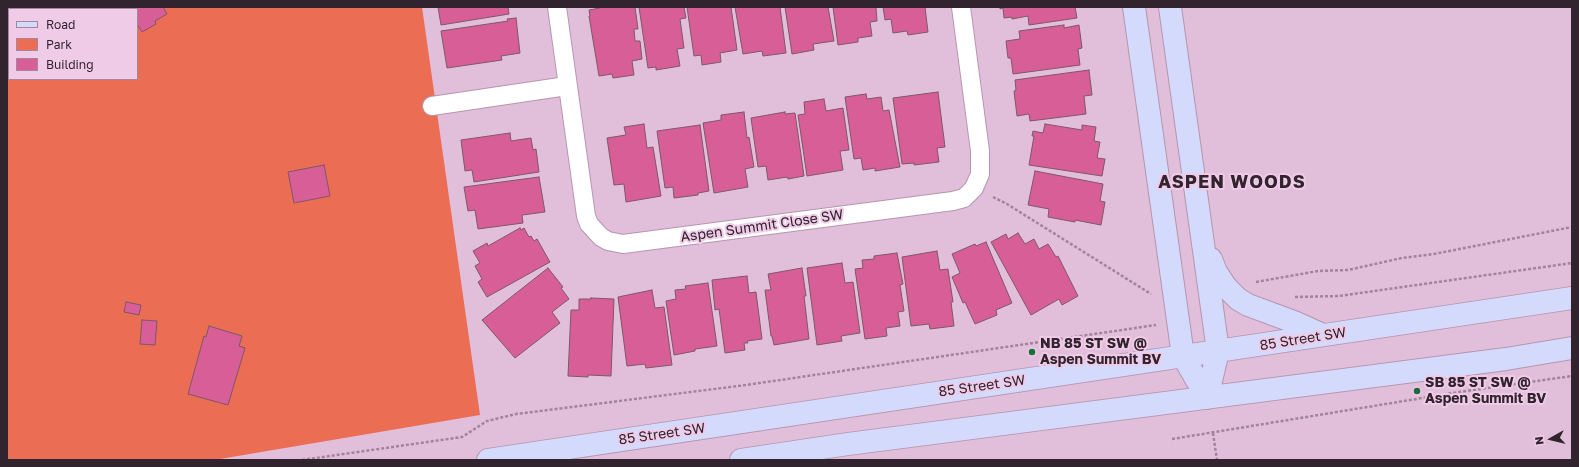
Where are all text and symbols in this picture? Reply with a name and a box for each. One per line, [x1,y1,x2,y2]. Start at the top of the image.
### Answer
legend [8,8,138,80]
text: Road [46,17,75,32]
text: Park [46,37,72,52]
text: Building [46,57,94,72]
district label: ASPEN WOODS [1158,171,1306,193]
street label: Aspen Summit Close SW [680,206,844,246]
street label: 85 Street SW [1259,324,1347,354]
place label: NB 85 ST SW @ Aspen Summit BV [1040,336,1161,368]
marker: NB 85 ST SW @ Aspen Summit BV [1027,347,1037,357]
street label: 85 Street SW [938,372,1026,400]
place label: SB 85 ST SW @ Aspen Summit BV [1425,375,1546,408]
marker: SB 85 ST SW @ Aspen Summit BV [1412,386,1422,396]
north arrow [1531,419,1571,459]
street label: 85 Street SW [618,420,706,448]
text: N [1532,436,1546,446]

